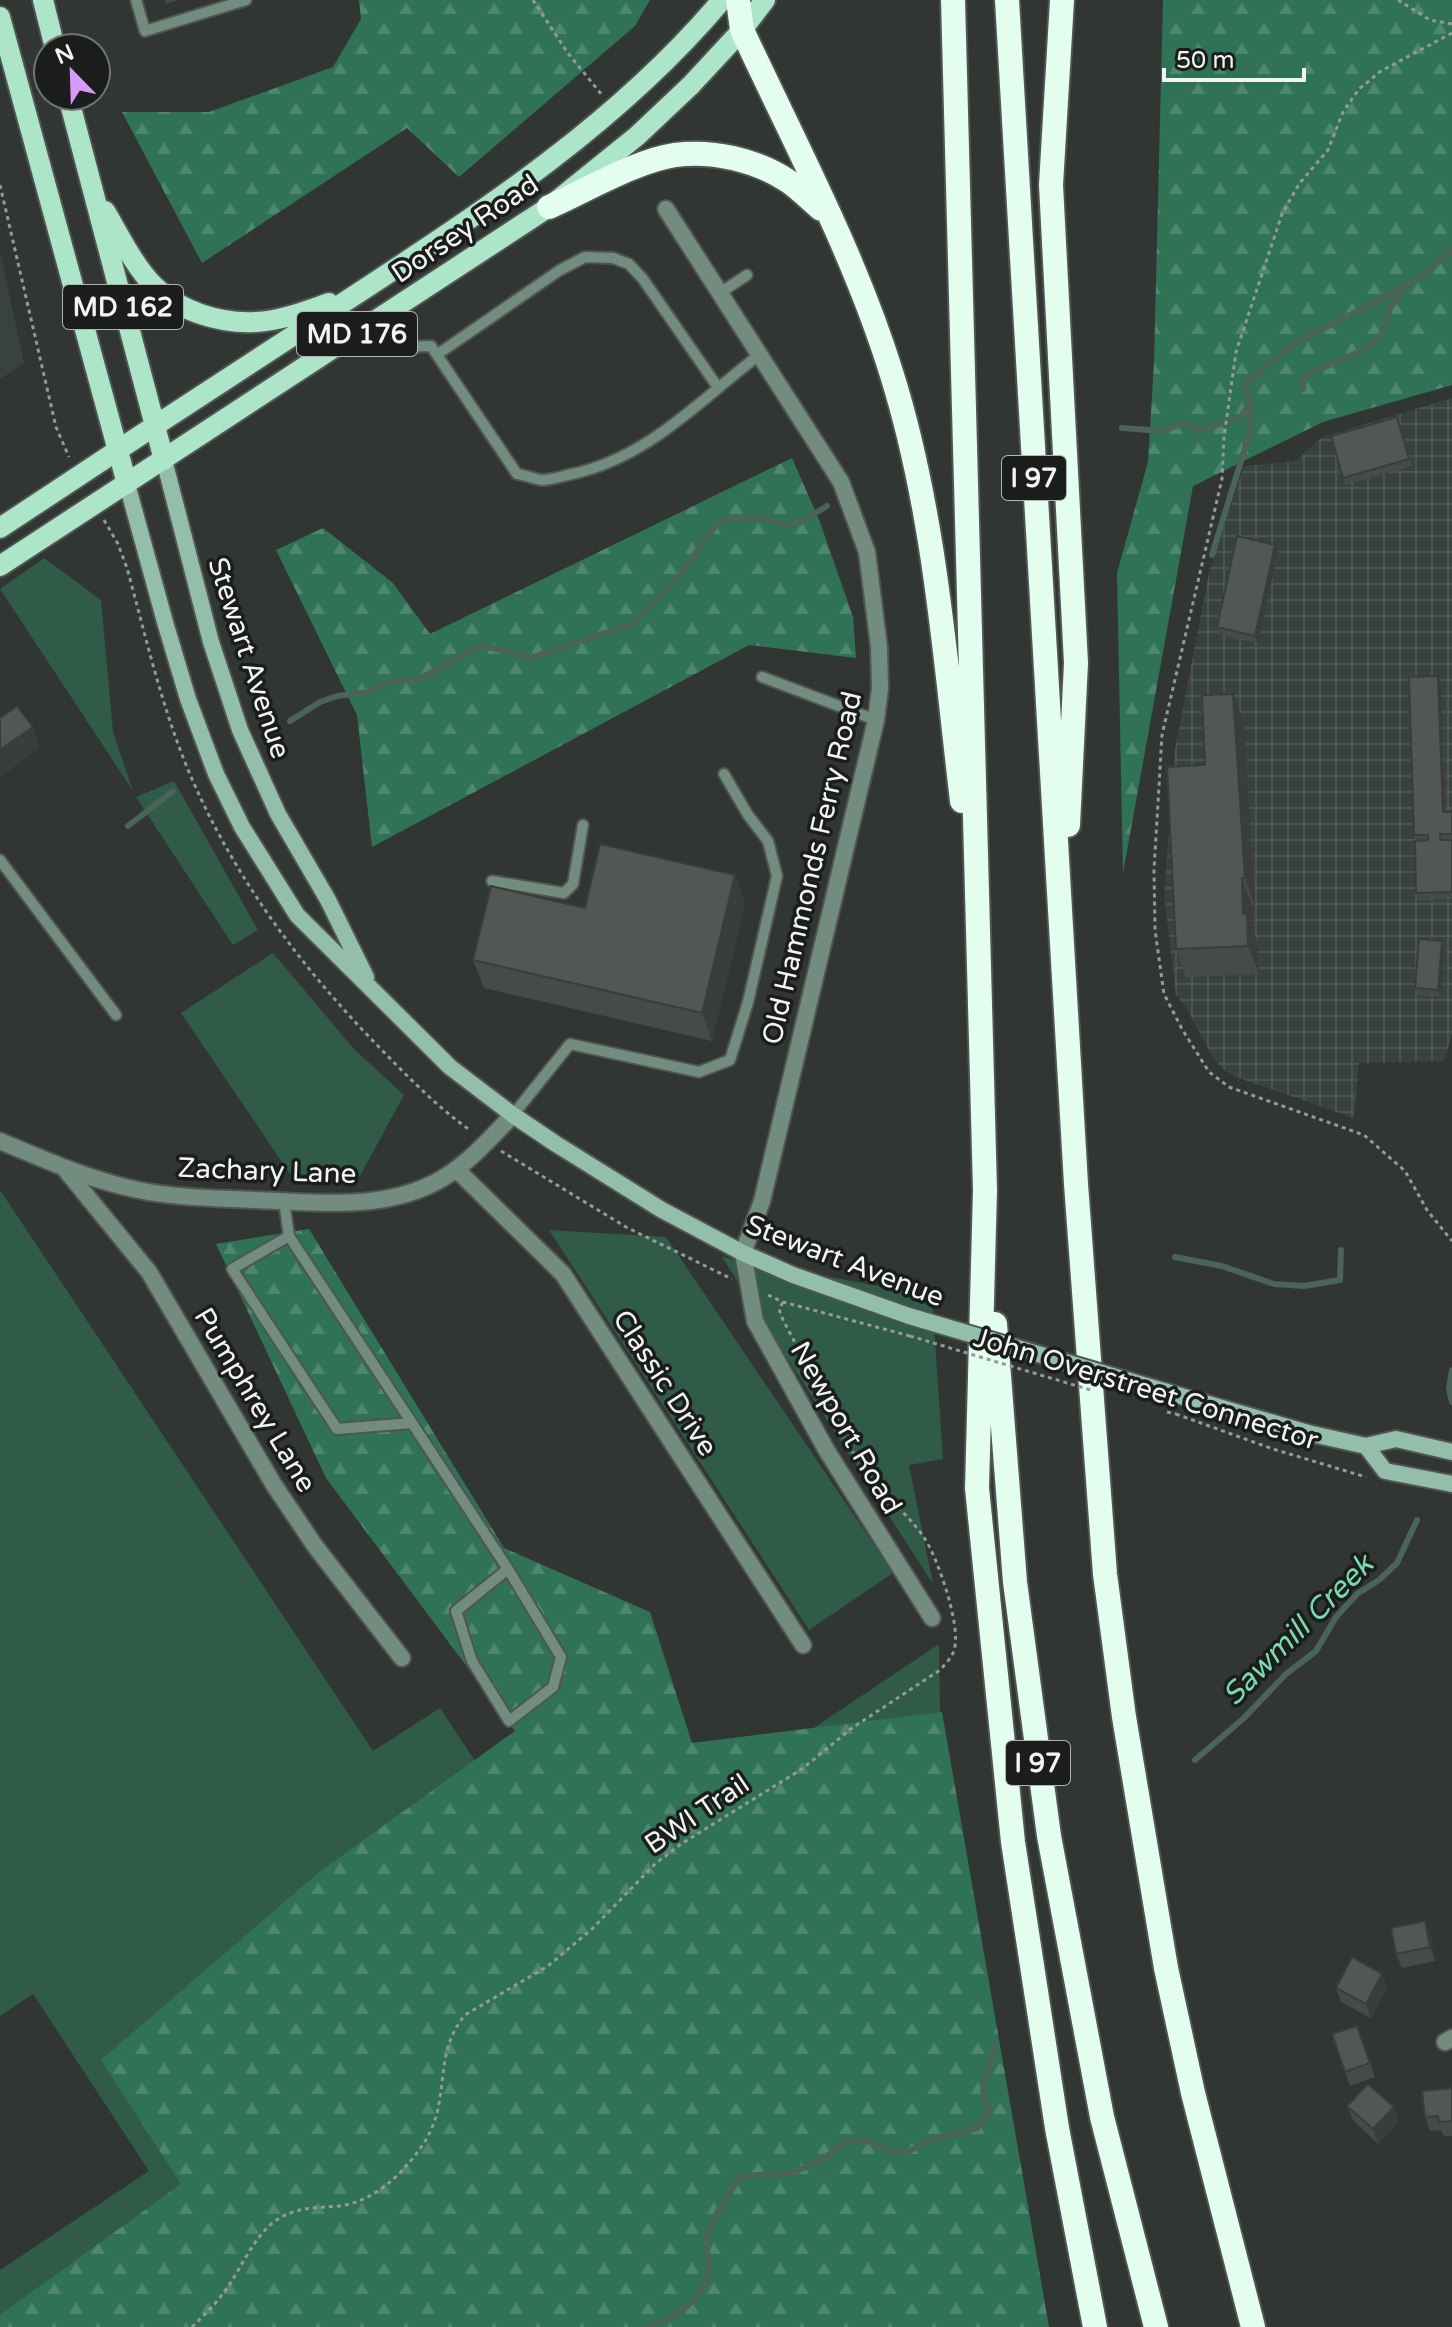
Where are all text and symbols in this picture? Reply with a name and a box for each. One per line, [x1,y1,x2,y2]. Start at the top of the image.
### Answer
north arrow [32,32,112,112]
scale bar [1164,32,1304,82]
text: N [51,39,78,70]
text: 50 m [1176,46,1234,75]
street label: Dorsey Road [385,167,545,291]
road number: MD 162 [63,285,183,329]
road number: MD 176 [297,312,417,356]
road number: I 97 [1002,456,1066,500]
street label: Stewart Avenue [200,553,298,763]
street label: Old Hammonds Ferry Road [755,688,869,1048]
street label: Zachary Lane [177,1151,357,1191]
street label: Stewart Avenue [741,1208,949,1314]
street label: Pumphrey Lane [187,1302,323,1498]
street label: Classic Drive [605,1304,725,1462]
street label: John Overstreet Connector [970,1320,1323,1458]
street label: Newport Road [783,1336,909,1520]
water label: Sawmill Creek [1215,1545,1383,1713]
road number: I 97 [1006,1741,1070,1785]
street label: BWI Trail [638,1767,756,1861]

